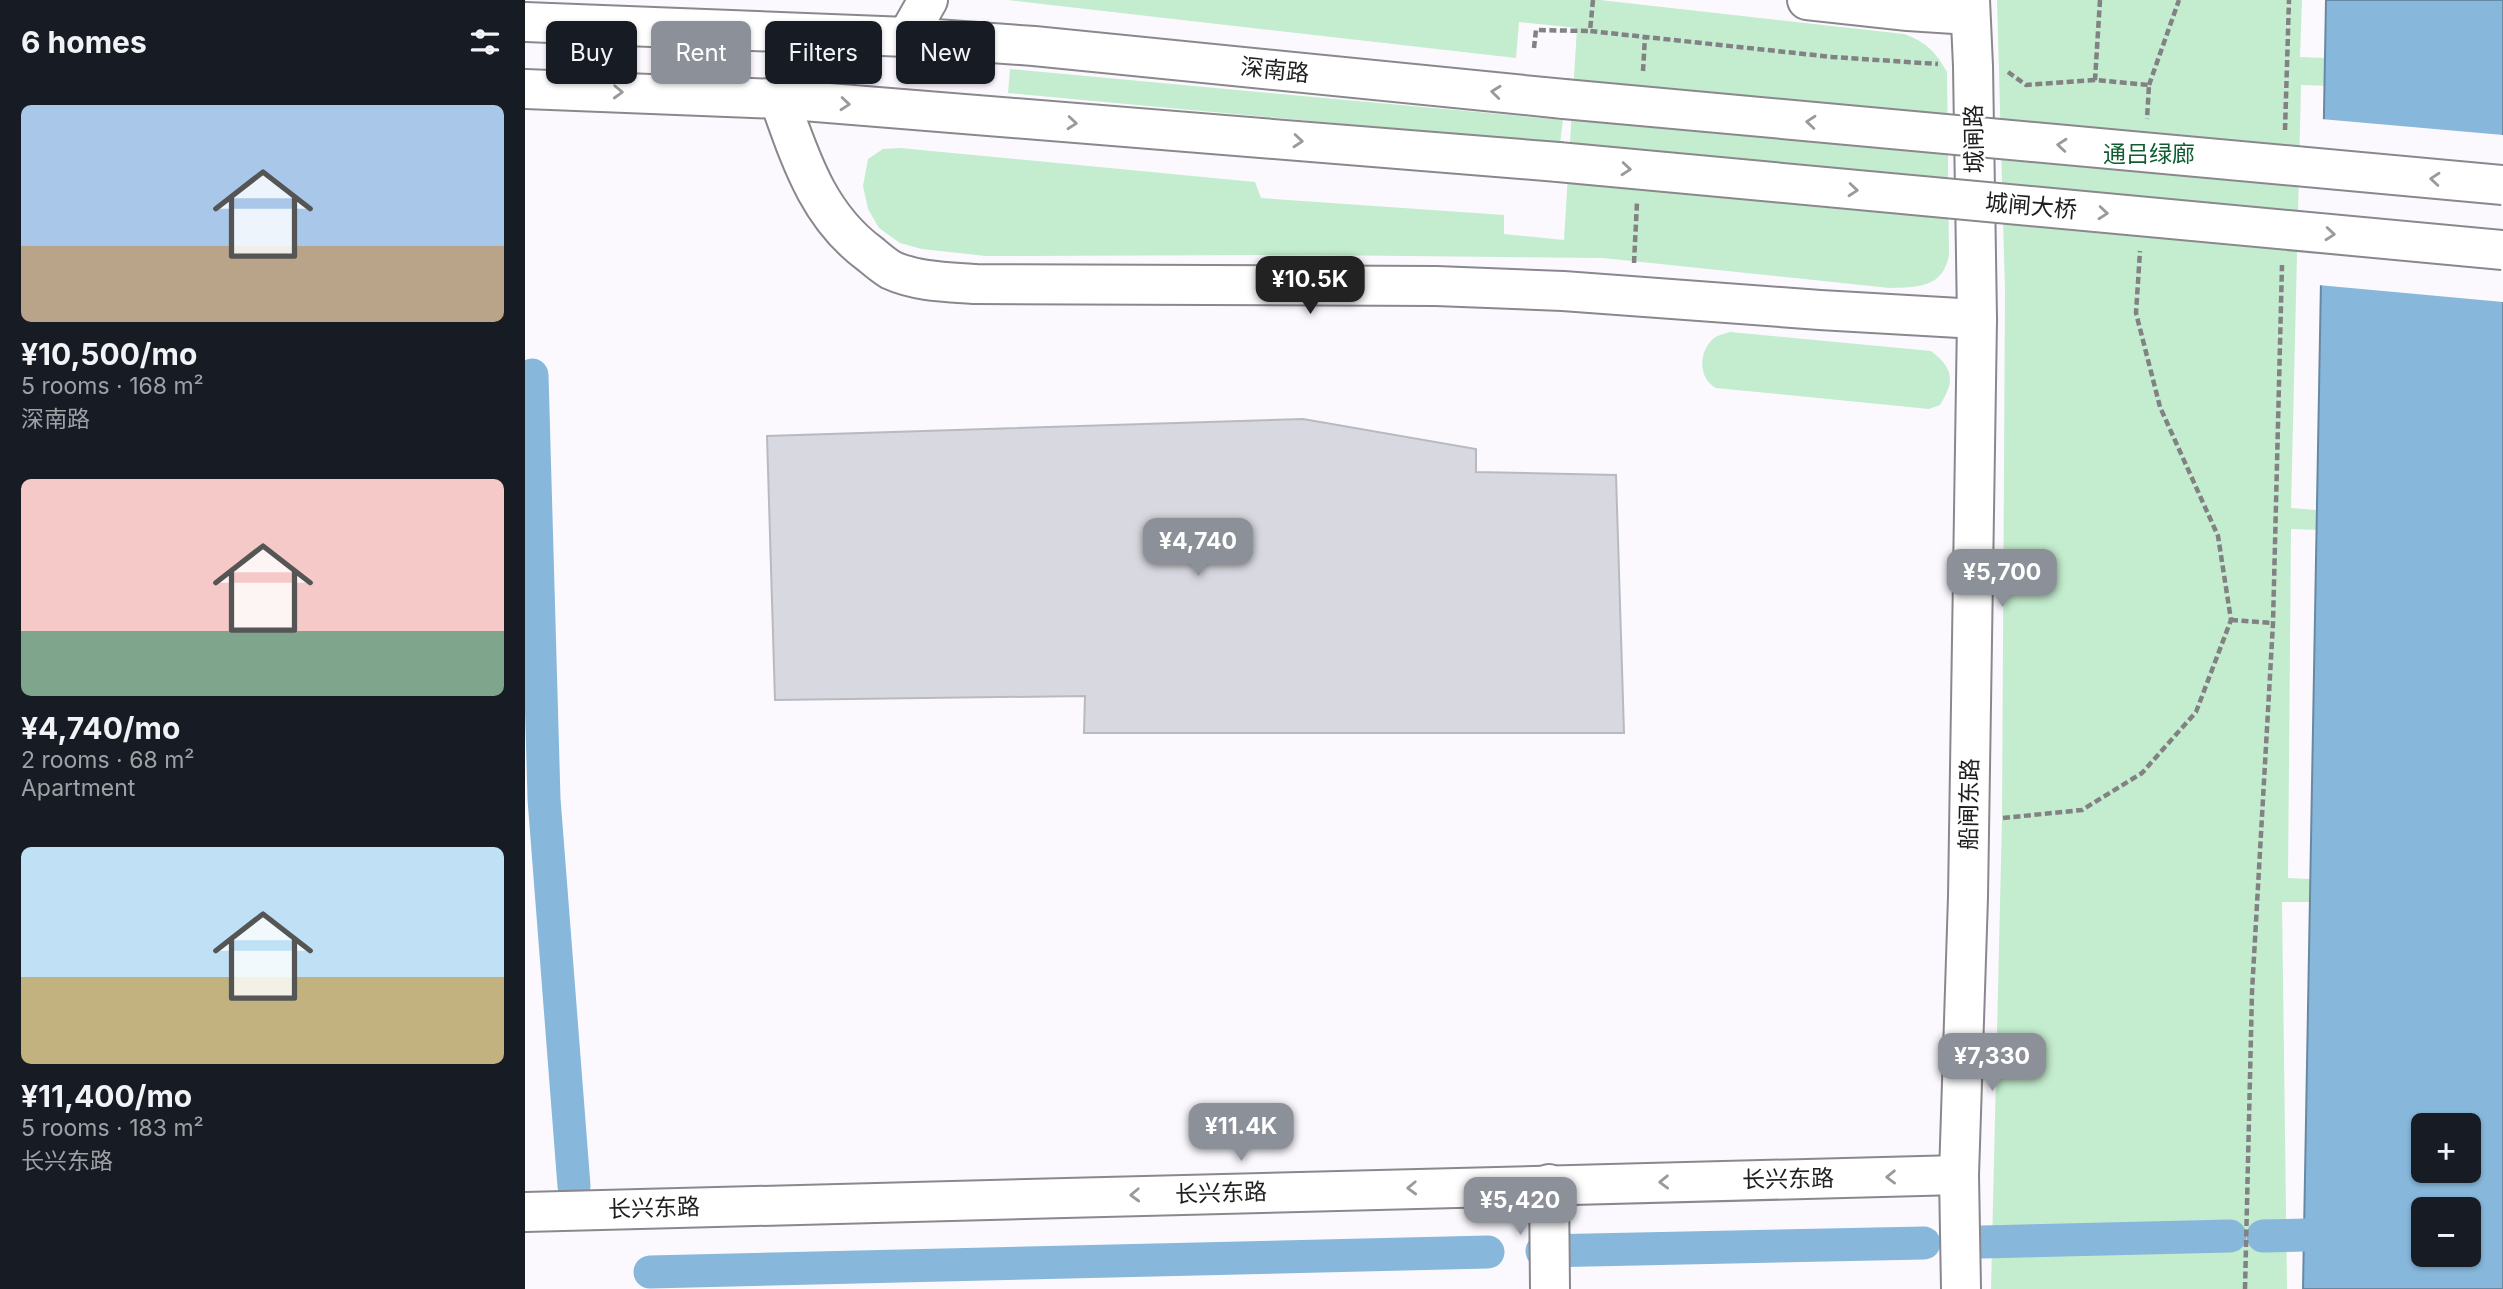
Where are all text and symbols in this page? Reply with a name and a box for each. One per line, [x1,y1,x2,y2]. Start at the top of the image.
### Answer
chip: Buy [546,21,637,84]
chip: Rent [651,21,751,84]
chip: Filters [765,21,882,84]
chip: New [896,21,995,84]
icon: filters [466,23,504,61]
text: 6 homes [21,24,147,60]
street label: 深南路 [1239,52,1311,88]
one-way arrow [612,85,623,100]
one-way arrow [1490,85,1501,100]
one-way arrow [840,96,851,111]
street label: 城闸路 [1959,104,1989,174]
one-way arrow [1066,115,1077,130]
one-way arrow [1805,115,1816,130]
one-way arrow [1293,133,1304,148]
one-way arrow [2056,138,2067,153]
park label: 通吕绿廊 [2103,140,2195,168]
icon: home [200,151,326,277]
one-way arrow [1621,161,1632,176]
one-way arrow [2429,171,2441,186]
one-way arrow [1847,182,1858,197]
street label: 城闸大桥 [1984,188,2078,224]
one-way arrow [2098,205,2109,220]
one-way arrow [2325,226,2336,241]
pin: ¥10.5K [1253,256,1367,316]
text: ¥10.5K [1272,265,1348,293]
text: ¥10,500/mo [21,336,197,372]
text: 5 rooms · 168 m² [21,372,204,400]
text: 深南路 [21,405,90,433]
pin: ¥4,740 [1141,518,1255,578]
icon: home [200,525,326,651]
text: ¥4,740 [1159,527,1237,555]
pin: ¥5,700 [1945,550,2059,609]
text: ¥5,700 [1963,558,2041,586]
text: ¥4,740/mo [21,710,180,746]
text: 2 rooms · 68 m² [21,746,194,774]
street label: 船闸东路 [1954,758,1984,850]
text: Apartment [21,774,135,802]
icon: home [200,893,326,1019]
pin: ¥7,330 [1935,1034,2049,1093]
text: ¥7,330 [1954,1042,2030,1070]
text: ¥11,400/mo [21,1078,192,1114]
pin: ¥11.4K [1184,1104,1298,1163]
text: ¥11.4K [1205,1112,1277,1140]
map controls [2411,1113,2481,1267]
button: + [2411,1113,2481,1183]
text: 5 rooms · 183 m² [21,1114,204,1142]
text: 长兴东路 [21,1147,113,1175]
street label: 长兴东路 [1742,1164,1834,1194]
one-way arrow [1885,1169,1896,1185]
one-way arrow [1658,1174,1669,1189]
street label: 长兴东路 [1175,1177,1267,1209]
pin: ¥5,420 [1463,1178,1577,1237]
one-way arrow [1406,1180,1417,1196]
text: ¥5,420 [1480,1186,1560,1214]
one-way arrow [1130,1188,1141,1203]
street label: 长兴东路 [608,1192,700,1224]
button: − [2411,1197,2481,1267]

